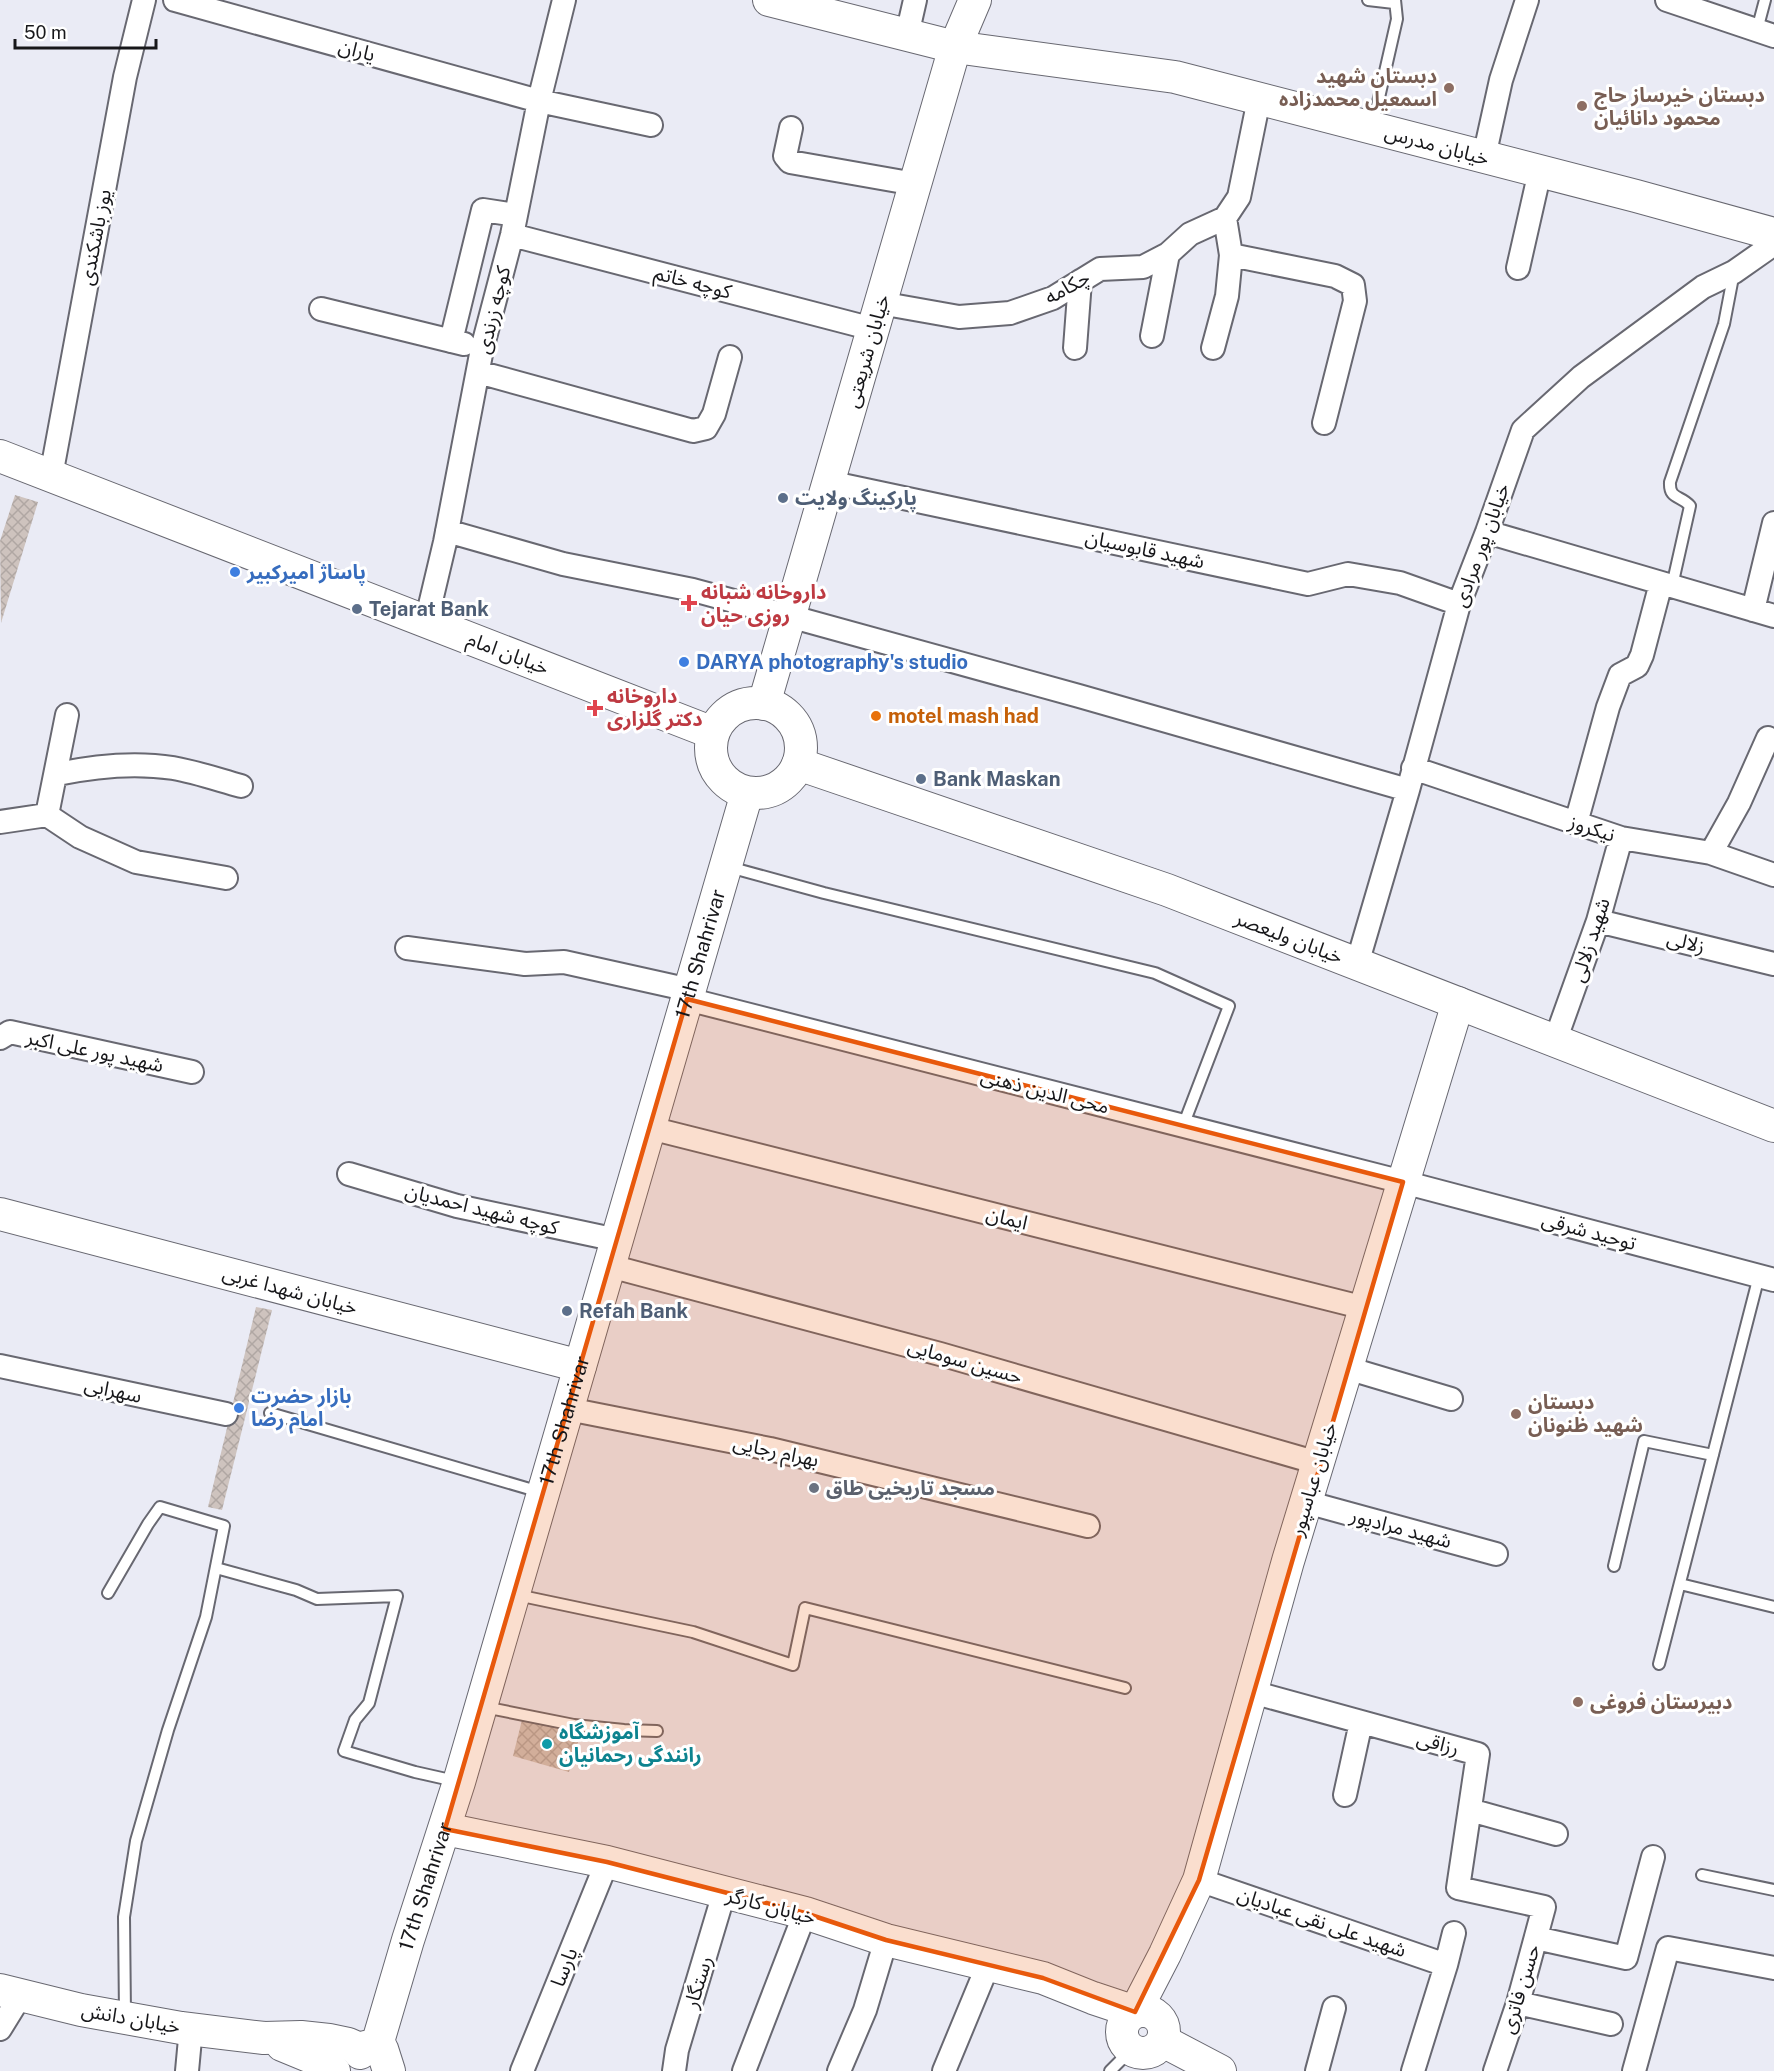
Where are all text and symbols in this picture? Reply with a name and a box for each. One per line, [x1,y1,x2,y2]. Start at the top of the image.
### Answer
scale bar [15,12,156,50]
text: 50 m [24,22,67,43]
street label: یاران [336,34,378,66]
place label: دبستان شهید اسمعیل محمدزاده [1279,64,1437,111]
marker: دبستان شهید اسمعیل محمدزاده [1442,81,1456,95]
place label: دبستان خیرساز حاج محمود دانائیان [1594,83,1765,130]
marker: دبستان خیرساز حاج محمود دانائیان [1575,99,1589,113]
street label: خیابان مدرس [1382,120,1492,170]
street label: یوز باشکندی [74,187,116,287]
street label: کوچه خاتم [651,260,735,307]
street label: کوچه زرندی [471,263,517,357]
street label: چکامه [1040,265,1094,310]
street label: خیابان شریعتی [839,292,895,410]
street label: خیابان پور مرادی [1448,480,1516,611]
place label: پارکینگ ولایت [795,486,917,512]
marker: پارکینگ ولایت [776,491,790,505]
street label: شهید قابوسیان [1083,525,1207,573]
place label: پاساژ امیرکبیر [246,560,366,586]
marker: پاساژ امیرکبیر [228,565,242,579]
place label: داروخانه شبانه روزی حیان [701,580,826,627]
marker: داروخانه شبانه روزی حیان [682,596,696,610]
place label: Tejarat Bank [369,597,489,621]
marker: Tejarat Bank [350,602,364,616]
street label: خیابان امام [463,626,552,682]
place label: DARYA photography's studio [696,650,968,674]
marker: DARYA photography's studio [677,655,691,669]
place label: داروخانه دکتر گلزاری [607,684,703,731]
marker: داروخانه دکتر گلزاری [588,701,602,715]
place label: motel mash had [888,704,1039,728]
marker: motel mash had [869,709,883,723]
place label: Bank Maskan [933,767,1061,791]
marker: Bank Maskan [914,772,928,786]
street label: نیکروز [1565,809,1618,847]
street label: 17th Shahrivar [670,886,730,1021]
street label: شهید زلالی [1565,895,1615,985]
street label: خیابان ولیعصر [1231,905,1346,969]
street label: زلالی [1664,926,1708,958]
street label: شهید پور علی اکبر [23,1025,166,1078]
street label: محی الدین ذهنی [978,1063,1112,1119]
street label: کوچه شهید احمدیان [403,1178,562,1241]
street label: ایمان [984,1201,1030,1235]
street label: توحید شرقی [1539,1207,1639,1255]
street label: خیابان شهدا غربی [220,1260,360,1320]
place label: Refah Bank [579,1299,689,1323]
marker: Refah Bank [560,1304,574,1318]
street label: حسین سومایی [905,1333,1025,1389]
street label: 17th Shahrivar [534,1353,594,1488]
street label: سهرابی [82,1372,144,1408]
place label: بازار حضرت امام رضا [251,1384,352,1434]
place label: دبستان شهید ظنونان [1528,1390,1643,1437]
marker: بازار حضرت امام رضا [232,1401,246,1415]
marker: دبستان شهید ظنونان [1509,1407,1523,1421]
street label: خیابان عباسپور [1284,1419,1343,1540]
street label: بهرام رجایی [730,1430,821,1475]
place label: مسجد تاریخیی طاق [826,1476,995,1500]
marker: مسجد تاریخیی طاق [807,1481,821,1495]
street label: شهید مرادپور [1347,1503,1454,1554]
place label: دبیرستان فروغی [1590,1690,1732,1714]
marker: دبیرستان فروغی [1571,1695,1585,1709]
place label: آموزشگاه رانندگی رحمانیان [559,1720,702,1767]
street label: رزاقی [1414,1726,1462,1760]
marker: آموزشگاه رانندگی رحمانیان [540,1737,554,1751]
street label: 17th Shahrivar [394,1819,457,1953]
street label: خیابان کارگر [723,1882,818,1929]
street label: شهید علی نقی عبادیان [1234,1882,1410,1962]
street label: حسن فاتری [1495,1941,1545,2037]
street label: پارسا [545,1944,584,1990]
street label: رستگار [678,1953,717,2012]
street label: خیابان دانش [80,1998,182,2038]

